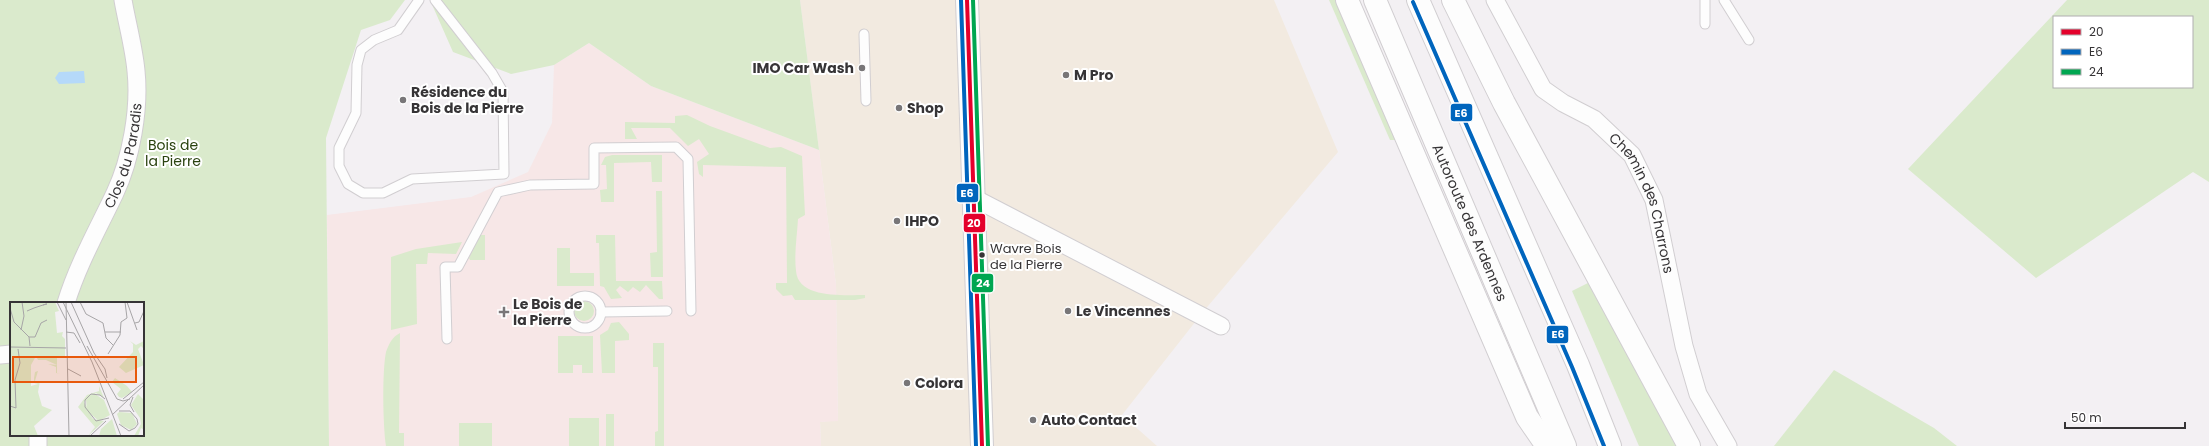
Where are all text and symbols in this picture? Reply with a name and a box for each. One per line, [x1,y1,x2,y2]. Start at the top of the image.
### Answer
legend [2053,16,2193,88]
text: 20 [2089,23,2103,40]
text: E6 [2089,43,2103,60]
place label: IMO Car Wash [752,58,854,78]
marker: IMO Car Wash [857,63,867,73]
text: 24 [2089,63,2104,80]
place label: M Pro [1074,65,1114,85]
marker: M Pro [1061,70,1071,80]
place label: Résidence du Bois de la Pierre [411,82,524,118]
marker: Résidence du Bois de la Pierre [398,95,408,105]
place label: Shop [907,98,944,118]
street label: Clos du Paradis [99,102,147,212]
marker: Shop [894,103,904,113]
line badge: E6 [1450,103,1473,122]
text: E6 [1455,105,1467,121]
street label: Chemin des Charrons [1605,128,1679,275]
park label: Bois de la Pierre [145,135,201,171]
street label: Autoroute des Ardennes [1427,141,1512,304]
line badge: E6 [956,183,979,203]
text: E6 [961,185,973,201]
place label: IHPO [905,211,939,231]
line badge: 20 [963,213,986,233]
text: 20 [967,215,981,231]
marker: IHPO [892,216,902,226]
place label: Wavre Bois de la Pierre [990,239,1062,274]
marker: Wavre Bois de la Pierre [977,250,987,260]
line badge: 24 [971,273,994,293]
text: 24 [976,275,990,291]
place label: Le Bois de la Pierre [513,294,583,330]
place label: Le Vincennes [1076,301,1171,321]
inset map [10,302,144,436]
marker: Le Bois de la Pierre [498,306,510,318]
marker: Le Vincennes [1063,306,1073,316]
line badge: E6 [1546,325,1569,344]
text: E6 [1552,326,1564,342]
place label: Colora [915,373,963,393]
marker: Colora [902,378,912,388]
scale bar [2065,404,2185,430]
text: 50 m [2071,409,2102,426]
place label: Auto Contact [1041,410,1137,430]
marker: Auto Contact [1028,415,1038,425]

